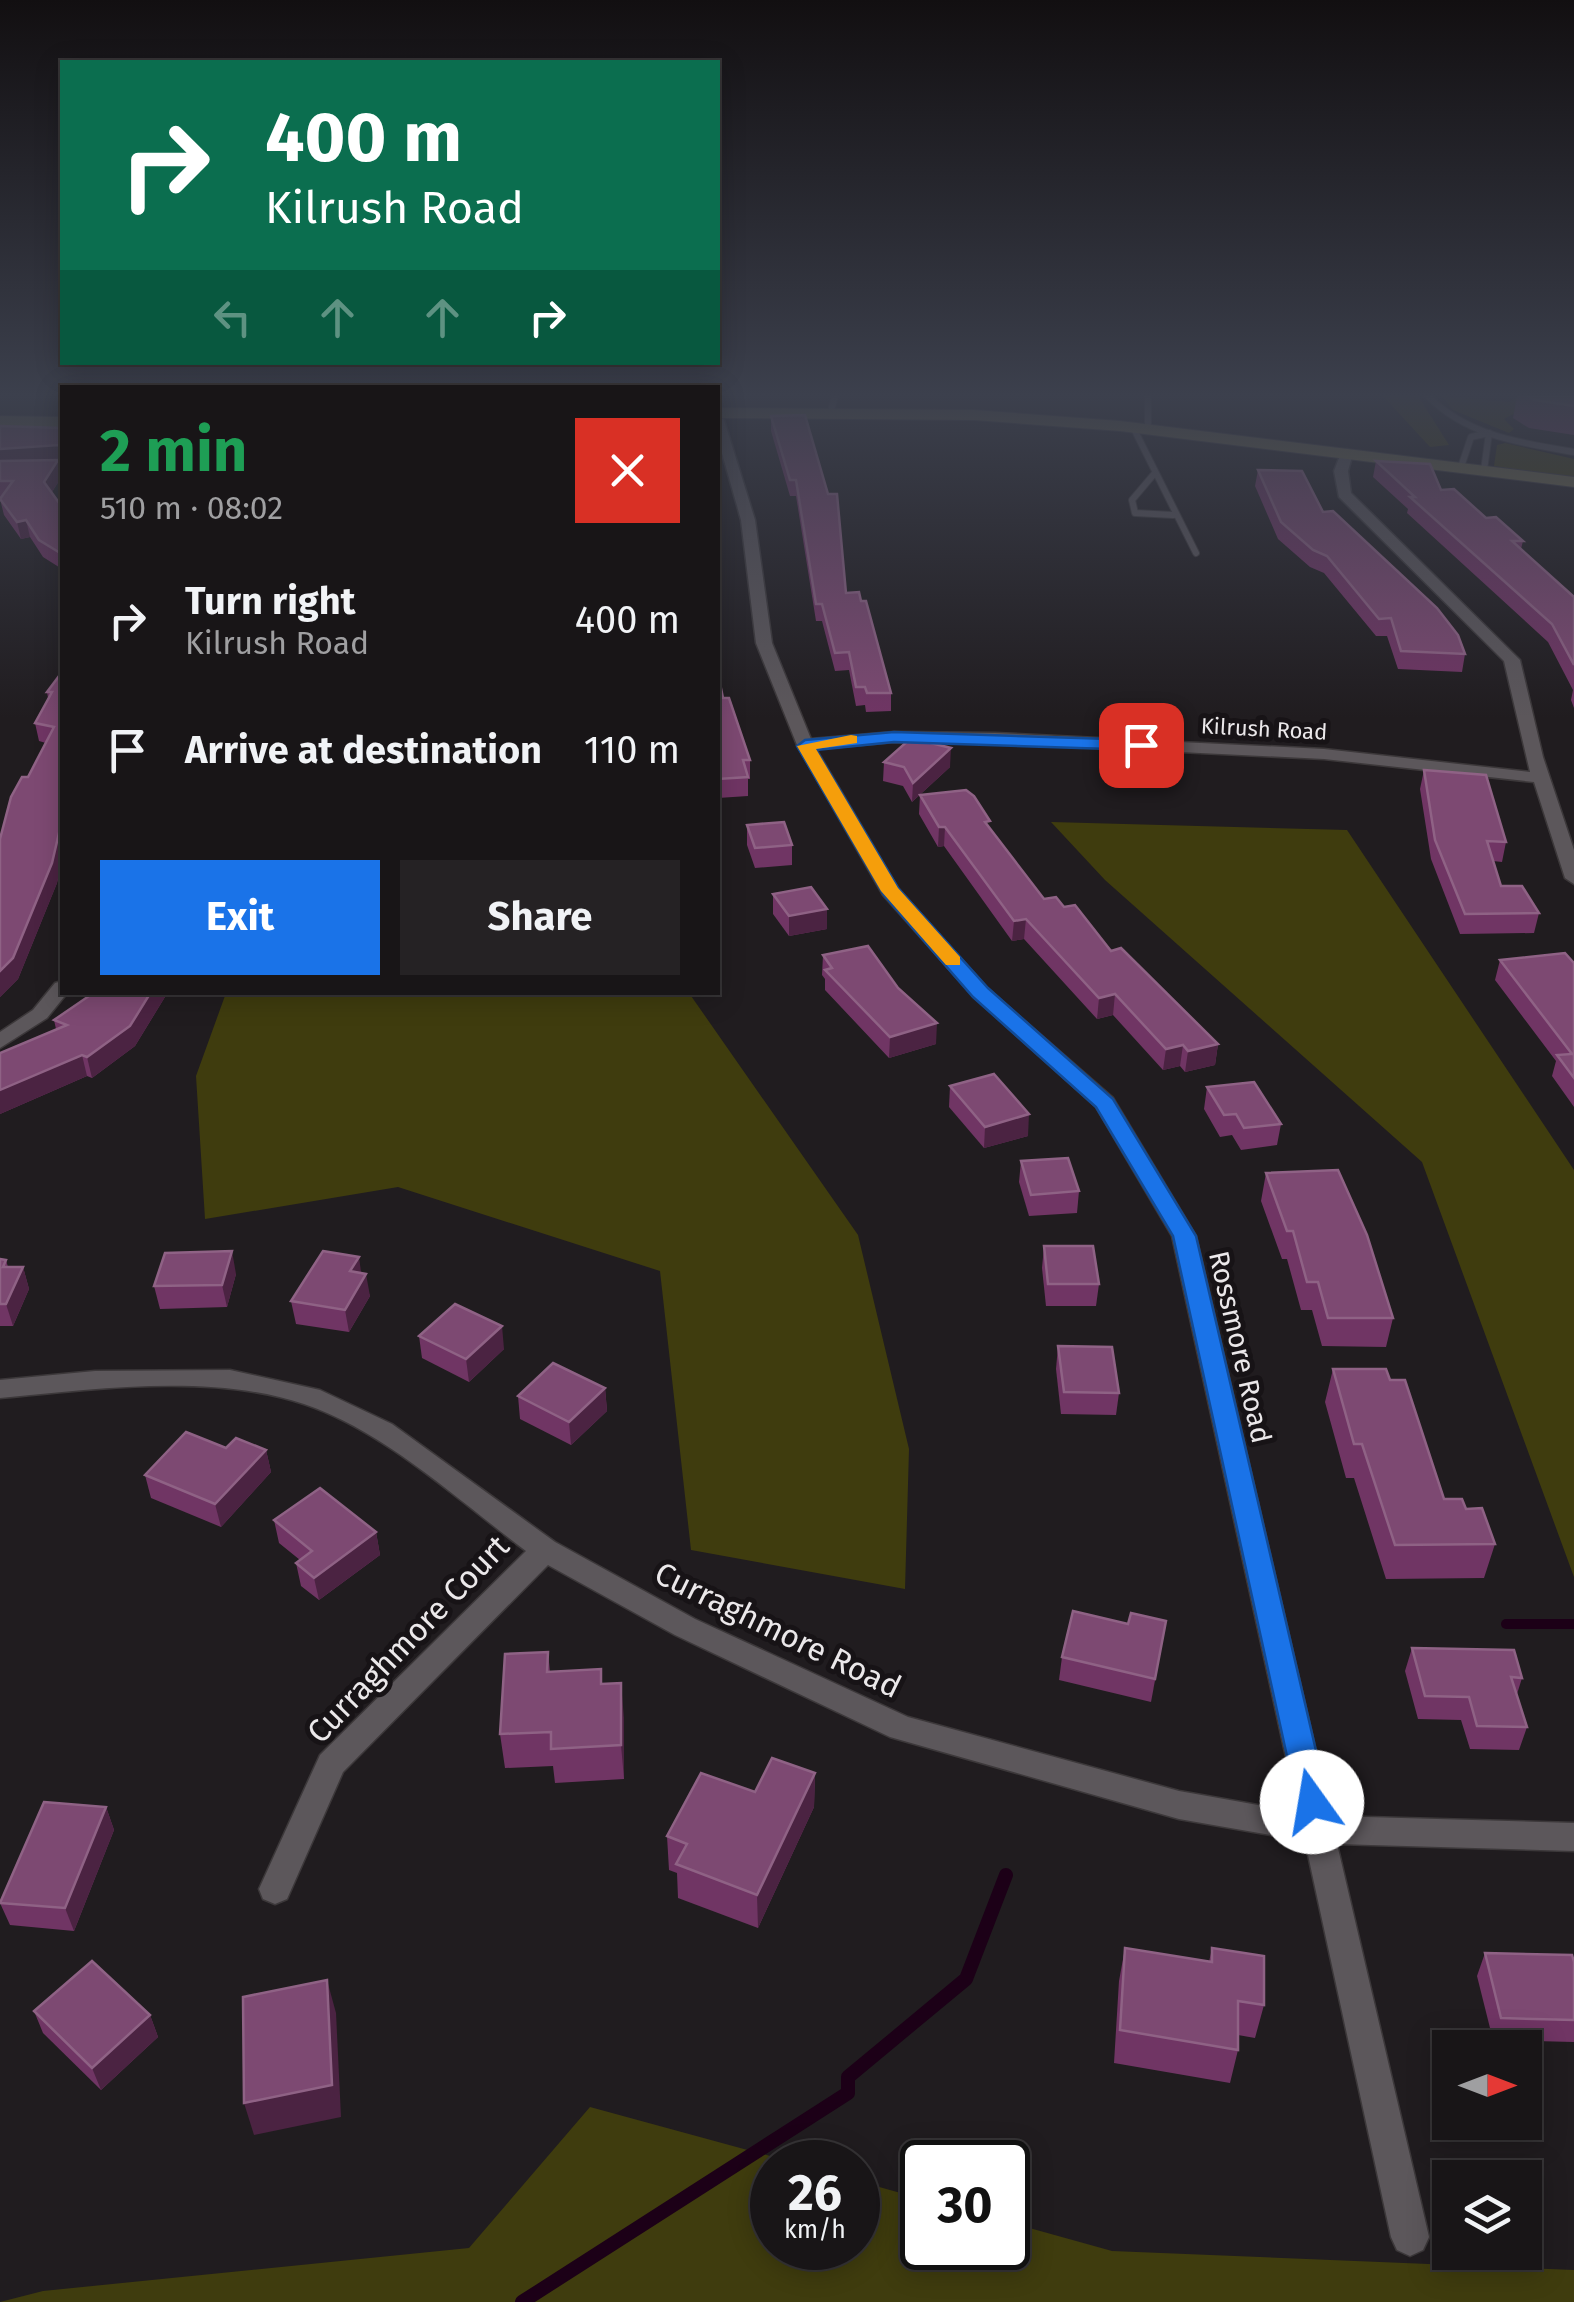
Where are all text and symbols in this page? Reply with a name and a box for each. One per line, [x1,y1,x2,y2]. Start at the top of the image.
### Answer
text: 400 m [265,96,462,180]
icon: right [100,100,230,230]
text: Kilrush Road [265,181,524,235]
icon: left [205,290,260,345]
icon: ahead [310,290,365,345]
icon: ahead [415,290,470,345]
icon: right [520,290,575,345]
text: 2 min [100,415,247,487]
button: close [575,418,680,523]
text: 510 m · 08:02 [100,489,283,527]
text: Turn right [185,578,355,624]
icon: right [100,593,155,648]
text: 400 m [575,597,680,643]
text: Kilrush Road [185,624,369,662]
pin [1099,703,1184,788]
street label: Kilrush Road [1200,712,1328,746]
icon: arrive [1114,718,1169,773]
icon: arrive [100,723,155,778]
text: Arrive at destination [185,727,542,773]
text: 110 m [584,727,680,773]
button: Exit [100,860,380,975]
button: Share [400,860,680,975]
street label: Rossmore Road [1202,1248,1278,1446]
street label: Curraghmore Court [299,1527,517,1751]
street label: Curraghmore Road [649,1554,907,1706]
position arrow [1260,1750,1364,1854]
north arrow [1432,2030,1542,2140]
map controls [1432,2030,1542,2270]
speed limit sign: 30 [900,2140,1030,2270]
button: layers [1432,2160,1542,2270]
text: 26 [788,2163,842,2223]
text: km/h [784,2215,846,2245]

